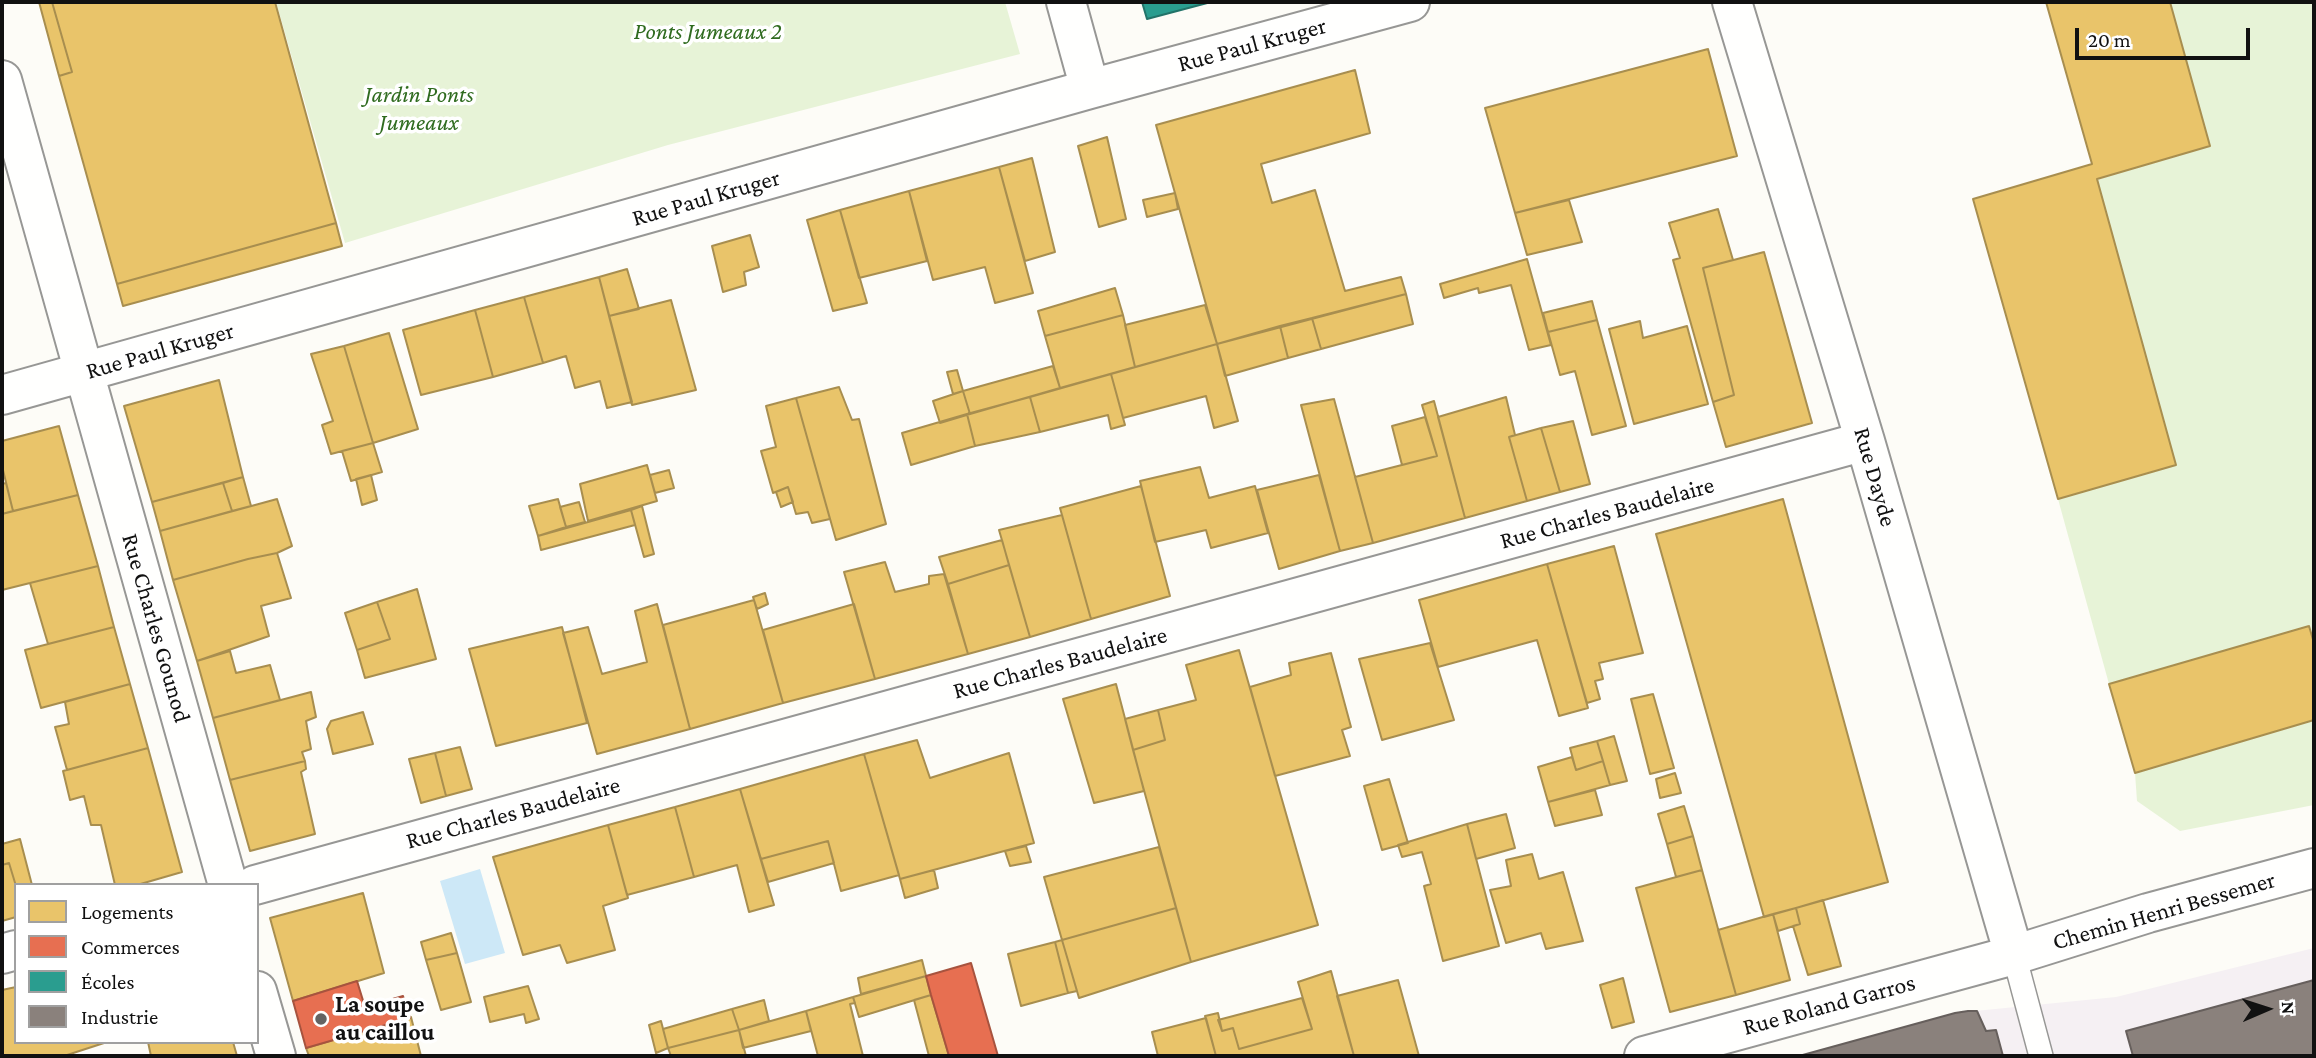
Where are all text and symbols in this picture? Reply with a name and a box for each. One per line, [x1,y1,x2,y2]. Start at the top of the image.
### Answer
street label: Rue Paul Kruger [1175,11,1329,79]
scale bar [2078,14,2253,58]
park label: Ponts Jumeaux 2 [634,18,782,46]
text: 20 m [2088,28,2131,52]
park label: Jardin Ponts Jumeaux [364,81,474,137]
street label: Rue Paul Kruger [629,163,783,233]
street label: Rue Paul Kruger [83,316,237,386]
street label: Rue Dayde [1847,424,1903,530]
street label: Rue Charles Baudelaire [1497,471,1717,555]
street label: Rue Charles Gounod [115,530,197,726]
street label: Rue Charles Baudelaire [950,621,1170,705]
street label: Rue Charles Baudelaire [403,771,623,855]
street label: Chemin Henri Bessemer [2049,865,2279,957]
legend [14,883,259,1044]
text: Logements [81,900,174,924]
text: Commerces [81,935,180,959]
street label: Rue Roland Garros [1740,968,1918,1042]
text: Écoles [81,970,134,994]
north arrow [2232,974,2302,1044]
place label: La soupe au caillou [335,991,434,1047]
text: N [2278,1001,2299,1015]
text: Industrie [81,1005,158,1029]
marker: La soupe au caillou [313,1011,329,1027]

